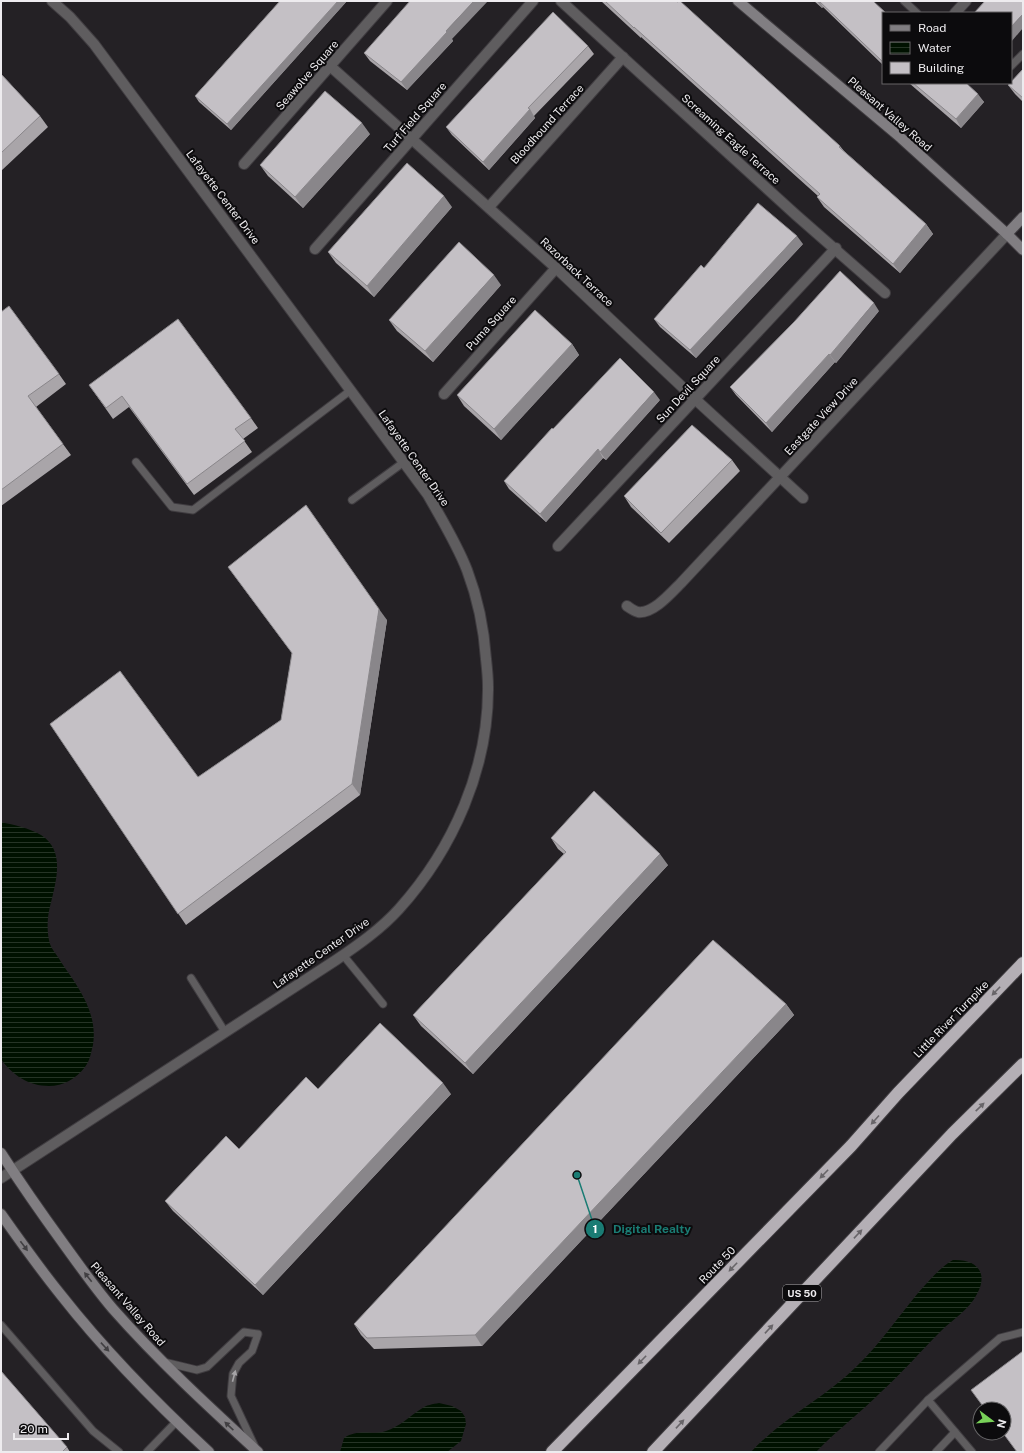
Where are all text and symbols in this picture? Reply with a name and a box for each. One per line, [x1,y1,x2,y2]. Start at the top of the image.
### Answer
legend [882,12,1012,84]
text: Road [918,21,946,35]
street label: Seawolve Square [273,38,341,112]
text: Water [918,41,952,55]
text: Building [918,61,964,75]
street label: Pleasant Valley Road [846,74,934,154]
street label: Turf Field Square [381,80,449,154]
street label: Bloodhound Terrace [508,82,586,166]
street label: Screaming Eagle Terrace [679,92,783,186]
street label: Lafayette Center Drive [184,148,262,246]
street label: Razorback Terrace [538,235,616,309]
street label: Puma Square [464,294,518,352]
street label: Sun Devil Square [654,353,722,425]
street label: Eastgate View Drive [782,375,860,457]
street label: Lafayette Center Drive [376,408,452,508]
street label: Lafayette Center Drive [271,915,371,991]
street label: Little River Turnpike [911,978,991,1060]
one-way arrow [991,986,1001,996]
one-way arrow [975,1102,985,1112]
one-way arrow [870,1114,879,1125]
one-way arrow [819,1169,829,1179]
callout: Digital Realty [585,1217,699,1241]
text: 1 [592,1222,598,1236]
text: Digital Realty [613,1222,691,1236]
one-way arrow [853,1229,863,1239]
one-way arrow [20,1240,28,1251]
street label: Route 50 [697,1244,738,1286]
street label: Pleasant Valley Road [88,1260,168,1348]
one-way arrow [728,1262,738,1272]
one-way arrow [84,1272,92,1283]
road number: US 50 [783,1285,821,1301]
one-way arrow [764,1324,774,1334]
one-way arrow [100,1342,110,1352]
one-way arrow [637,1355,647,1365]
one-way arrow [231,1370,237,1383]
north arrow [972,1401,1012,1441]
scale bar [14,1415,68,1441]
text: N [995,1418,1009,1430]
one-way arrow [675,1419,684,1428]
one-way arrow [224,1421,234,1430]
text: 20 m [20,1422,48,1436]

